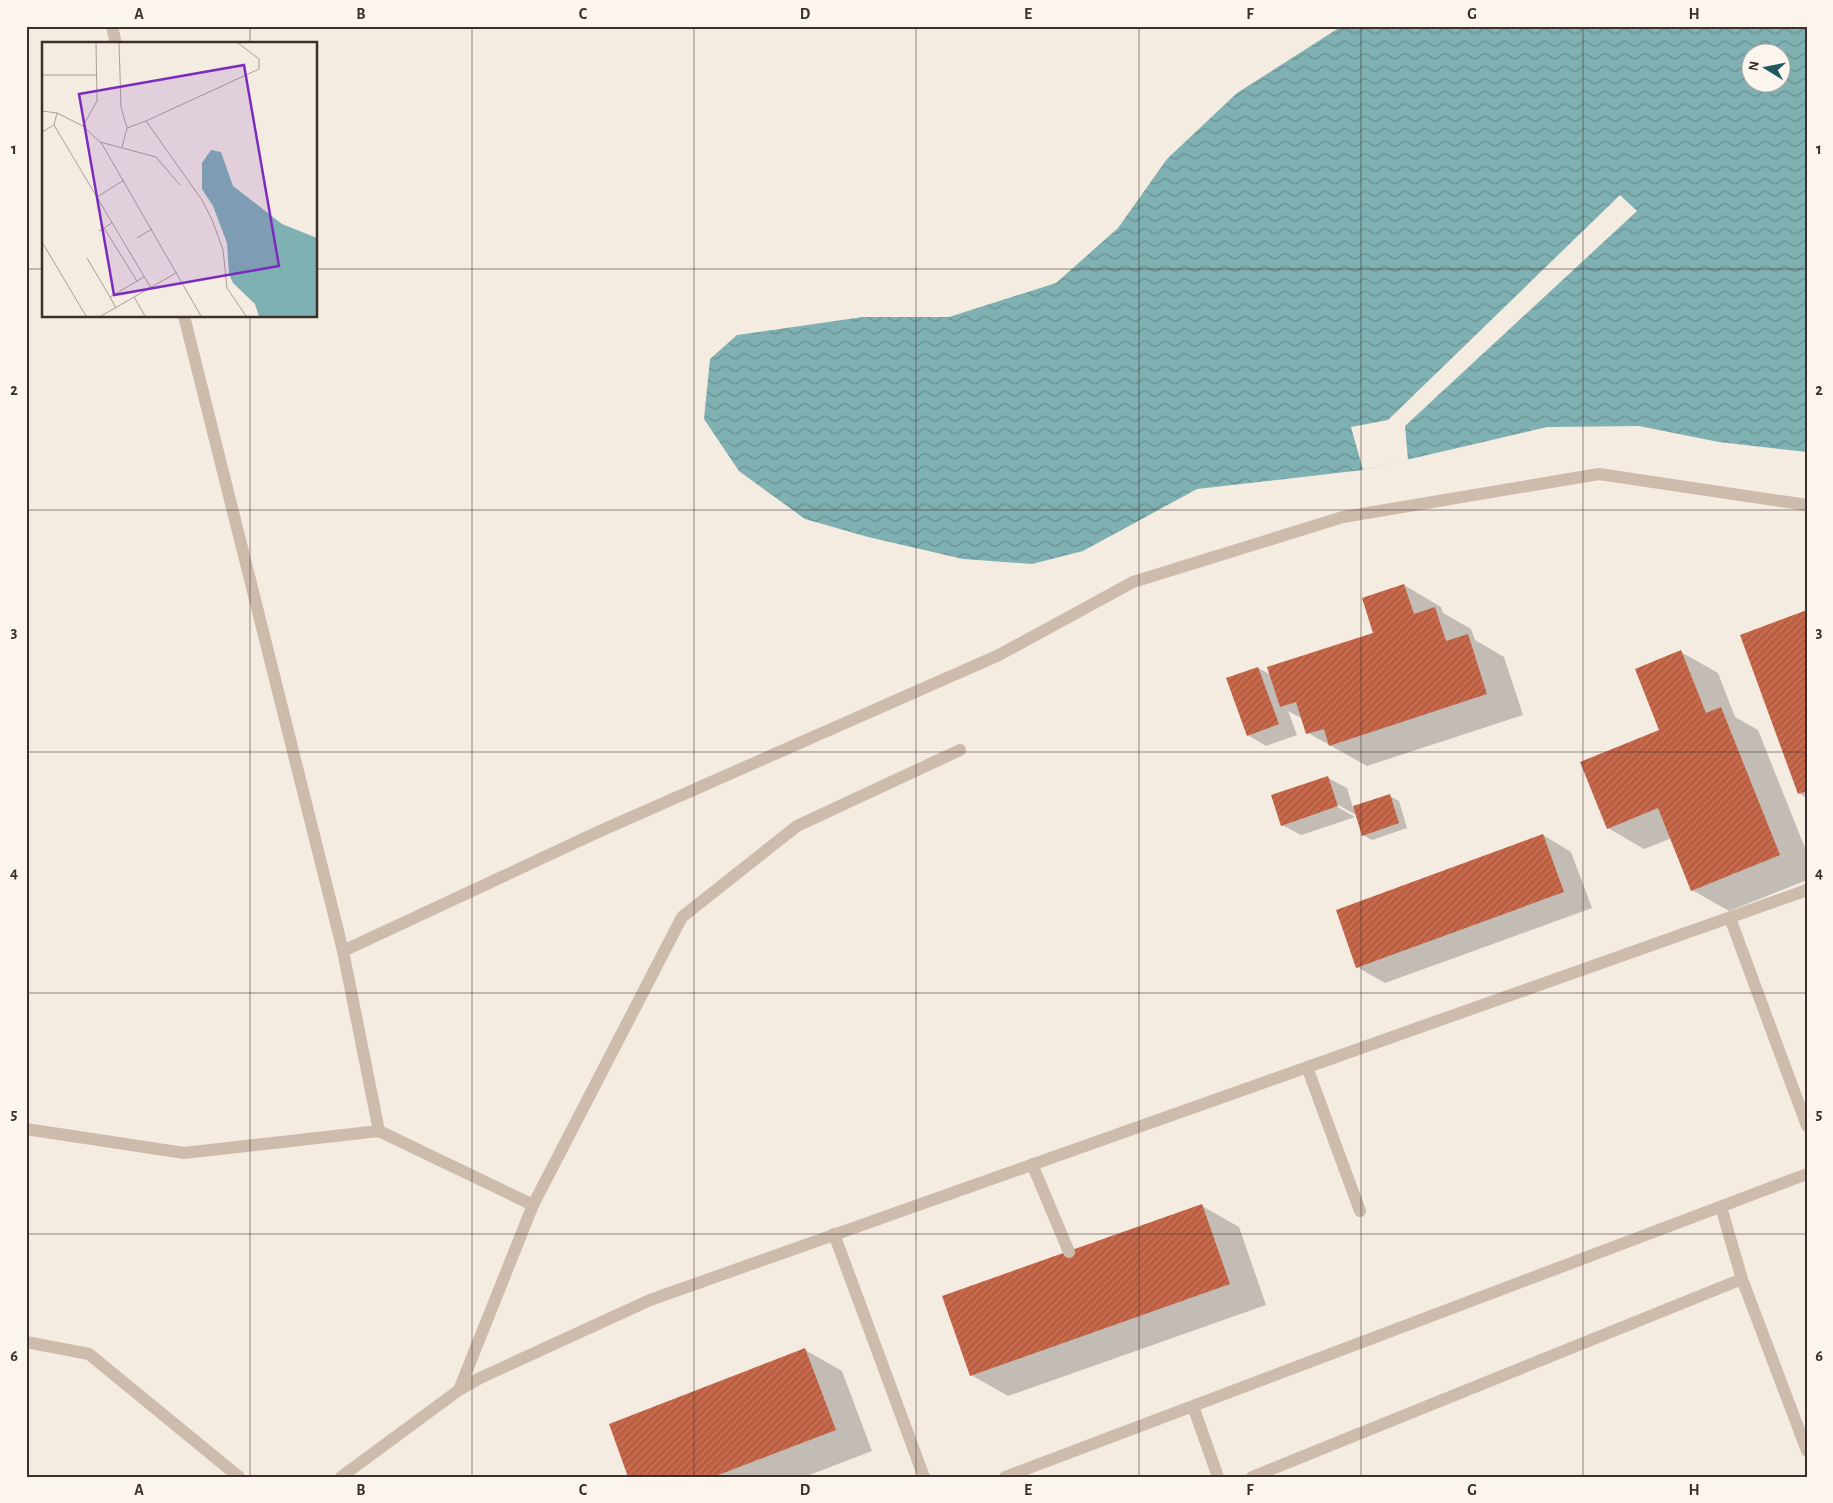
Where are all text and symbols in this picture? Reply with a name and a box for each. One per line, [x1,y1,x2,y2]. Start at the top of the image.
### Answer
text: A [134,6,144,22]
text: B [356,6,366,22]
text: C [579,6,588,22]
text: D [800,6,811,22]
text: E [1024,6,1032,22]
text: F [1246,6,1254,22]
text: G [1467,6,1477,22]
text: H [1688,6,1700,22]
inset map [42,42,318,318]
north arrow [1740,42,1790,92]
text: N [1746,60,1762,72]
text: 1 [11,141,17,157]
text: 1 [1816,141,1822,157]
text: 2 [10,382,18,398]
text: 2 [1815,382,1823,398]
text: 3 [11,624,18,640]
text: 3 [1816,624,1823,640]
text: 4 [10,865,18,881]
text: 4 [1815,865,1823,881]
text: 5 [11,1106,18,1122]
text: 5 [1816,1106,1823,1122]
text: 6 [10,1348,18,1364]
text: 6 [1815,1348,1823,1364]
text: A [134,1482,144,1498]
text: B [356,1482,366,1498]
text: C [579,1482,588,1498]
text: D [800,1482,811,1498]
text: E [1024,1482,1032,1498]
text: F [1246,1482,1254,1498]
text: G [1467,1482,1477,1498]
text: H [1688,1482,1700,1498]

